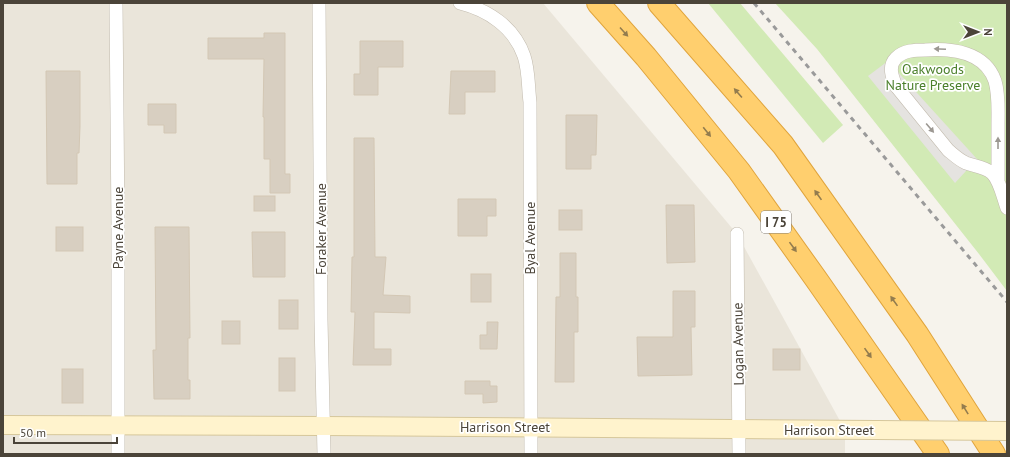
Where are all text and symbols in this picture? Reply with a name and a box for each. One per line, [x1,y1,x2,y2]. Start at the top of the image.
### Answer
north arrow [958,12,998,52]
one-way arrow [619,27,629,37]
text: N [981,28,995,36]
one-way arrow [934,46,946,53]
park label: Oakwoods Nature Preserve [886,60,980,94]
one-way arrow [733,88,742,98]
one-way arrow [925,123,935,133]
one-way arrow [703,126,712,137]
one-way arrow [995,136,1001,149]
street label: Foraker Avenue [312,183,330,275]
street label: Payne Avenue [109,187,127,269]
one-way arrow [814,189,823,200]
street label: Byal Avenue [521,202,539,274]
road number: I 75 [761,211,791,233]
one-way arrow [789,242,797,252]
one-way arrow [890,295,898,306]
street label: Logan Avenue [728,302,748,386]
one-way arrow [864,348,872,359]
one-way arrow [962,403,969,415]
street label: Harrison Street [460,418,550,436]
scale bar [14,419,117,445]
street label: Harrison Street [784,421,874,439]
text: 50 m [20,425,46,440]

